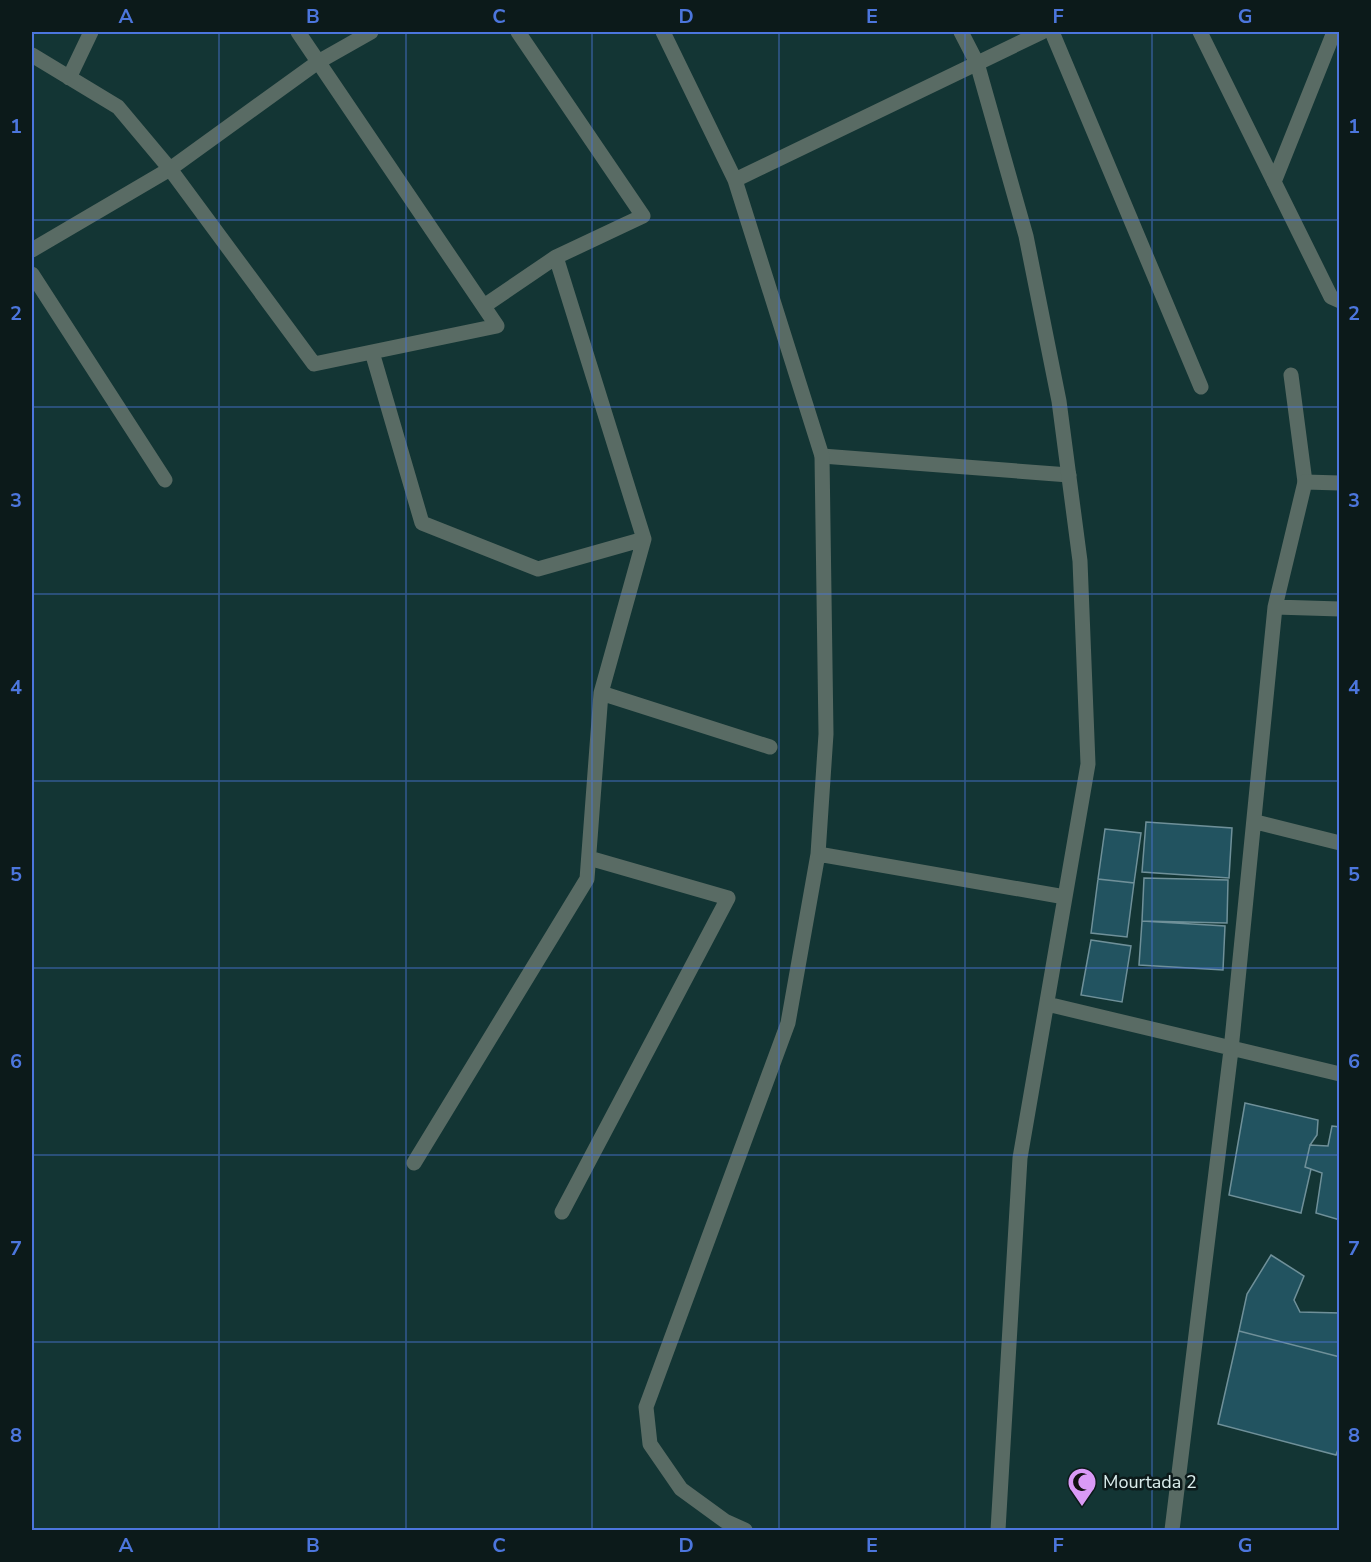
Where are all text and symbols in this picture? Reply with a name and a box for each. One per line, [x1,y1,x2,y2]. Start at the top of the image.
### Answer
text: A [119,3,134,30]
text: B [306,3,320,30]
text: C [492,3,506,30]
text: D [678,3,694,30]
text: E [866,3,878,30]
text: F [1052,3,1064,30]
text: G [1238,3,1252,30]
text: 1 [10,113,22,140]
text: 1 [1348,113,1360,140]
text: 2 [10,300,22,327]
text: 2 [1348,300,1360,327]
text: 3 [10,487,22,514]
text: 3 [1348,487,1360,514]
text: 4 [10,674,22,701]
text: 4 [1348,674,1360,701]
text: 5 [10,861,22,888]
text: 5 [1348,861,1360,888]
text: 6 [10,1048,22,1075]
text: 6 [1348,1048,1360,1075]
text: 7 [10,1235,22,1262]
text: 7 [1348,1235,1360,1262]
text: 8 [10,1422,22,1449]
text: 8 [1348,1422,1360,1449]
mosque icon: Mourtada 2 [1066,1466,1098,1508]
place label: Mourtada 2 [1103,1470,1197,1494]
text: A [119,1532,134,1559]
text: B [306,1532,320,1559]
text: C [492,1532,506,1559]
text: D [678,1532,694,1559]
text: E [866,1532,878,1559]
text: F [1052,1532,1064,1559]
text: G [1238,1532,1252,1559]

